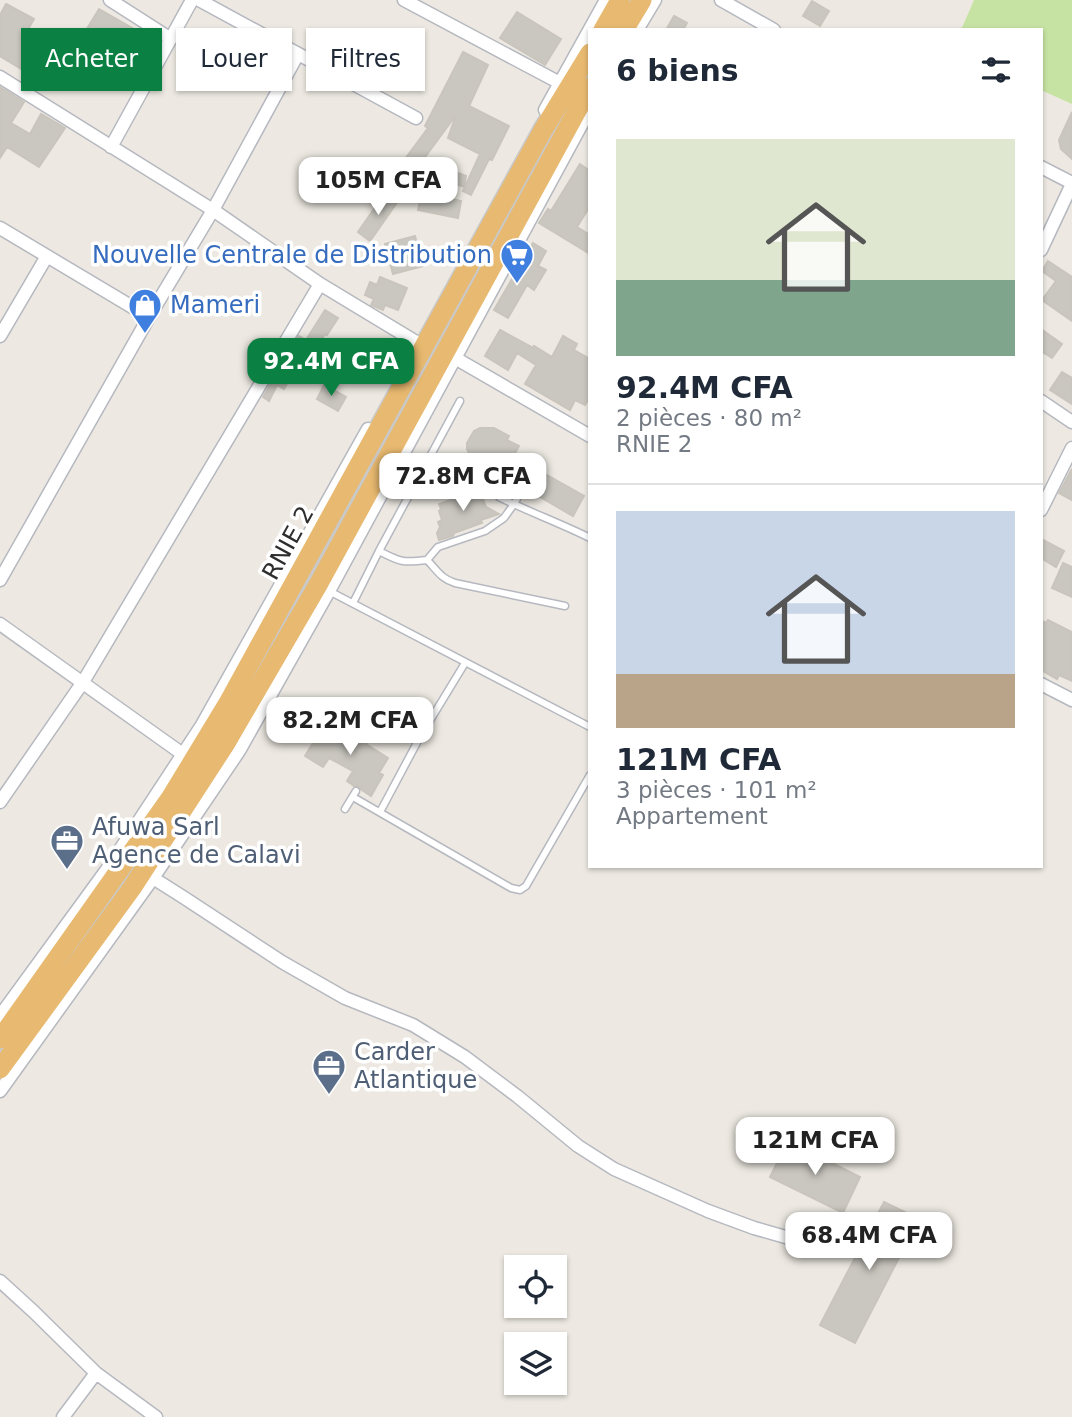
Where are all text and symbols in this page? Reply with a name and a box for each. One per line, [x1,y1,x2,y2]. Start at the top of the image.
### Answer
chip: Acheter [21,28,162,91]
chip: Louer [176,28,292,91]
chip: Filtres [306,28,425,91]
icon: filters [977,51,1015,89]
text: 6 biens [616,53,739,88]
pin: 105M CFA [306,158,450,217]
text: 105M CFA [315,167,441,193]
icon: home [753,184,879,310]
supermarket icon: Nouvelle Centrale de Distribution [498,236,536,285]
place label: Nouvelle Centrale de Distribution [92,241,492,269]
shop icon: Mameri [126,286,164,335]
place label: Mameri [170,291,260,319]
pin: 92.4M CFA [251,338,411,398]
text: 92.4M CFA [263,348,399,374]
text: 92.4M CFA [616,370,793,405]
text: 2 pièces · 80 m² [616,405,802,431]
text: RNIE 2 [616,431,692,457]
pin: 72.8M CFA [383,454,543,513]
text: 72.8M CFA [395,463,531,489]
street label: RNIE 2 [256,501,320,585]
icon: home [753,556,879,682]
pin: 82.2M CFA [270,698,430,757]
text: 82.2M CFA [282,707,418,733]
text: 121M CFA [616,742,781,777]
text: 3 pièces · 101 m² [616,777,817,803]
text: Appartement [616,803,768,829]
place label: Afuwa Sarl Agence de Calavi [92,813,301,869]
office icon: Afuwa Sarl Agence de Calavi [48,822,86,871]
place label: Carder Atlantique [354,1038,477,1094]
office icon: Carder Atlantique [310,1047,348,1096]
pin: 121M CFA [743,1118,887,1177]
text: 121M CFA [752,1127,878,1153]
pin: 68.4M CFA [789,1212,949,1272]
text: 68.4M CFA [801,1222,937,1248]
map controls [504,1255,567,1395]
button: locate [504,1255,567,1318]
button: layers [504,1332,567,1395]

